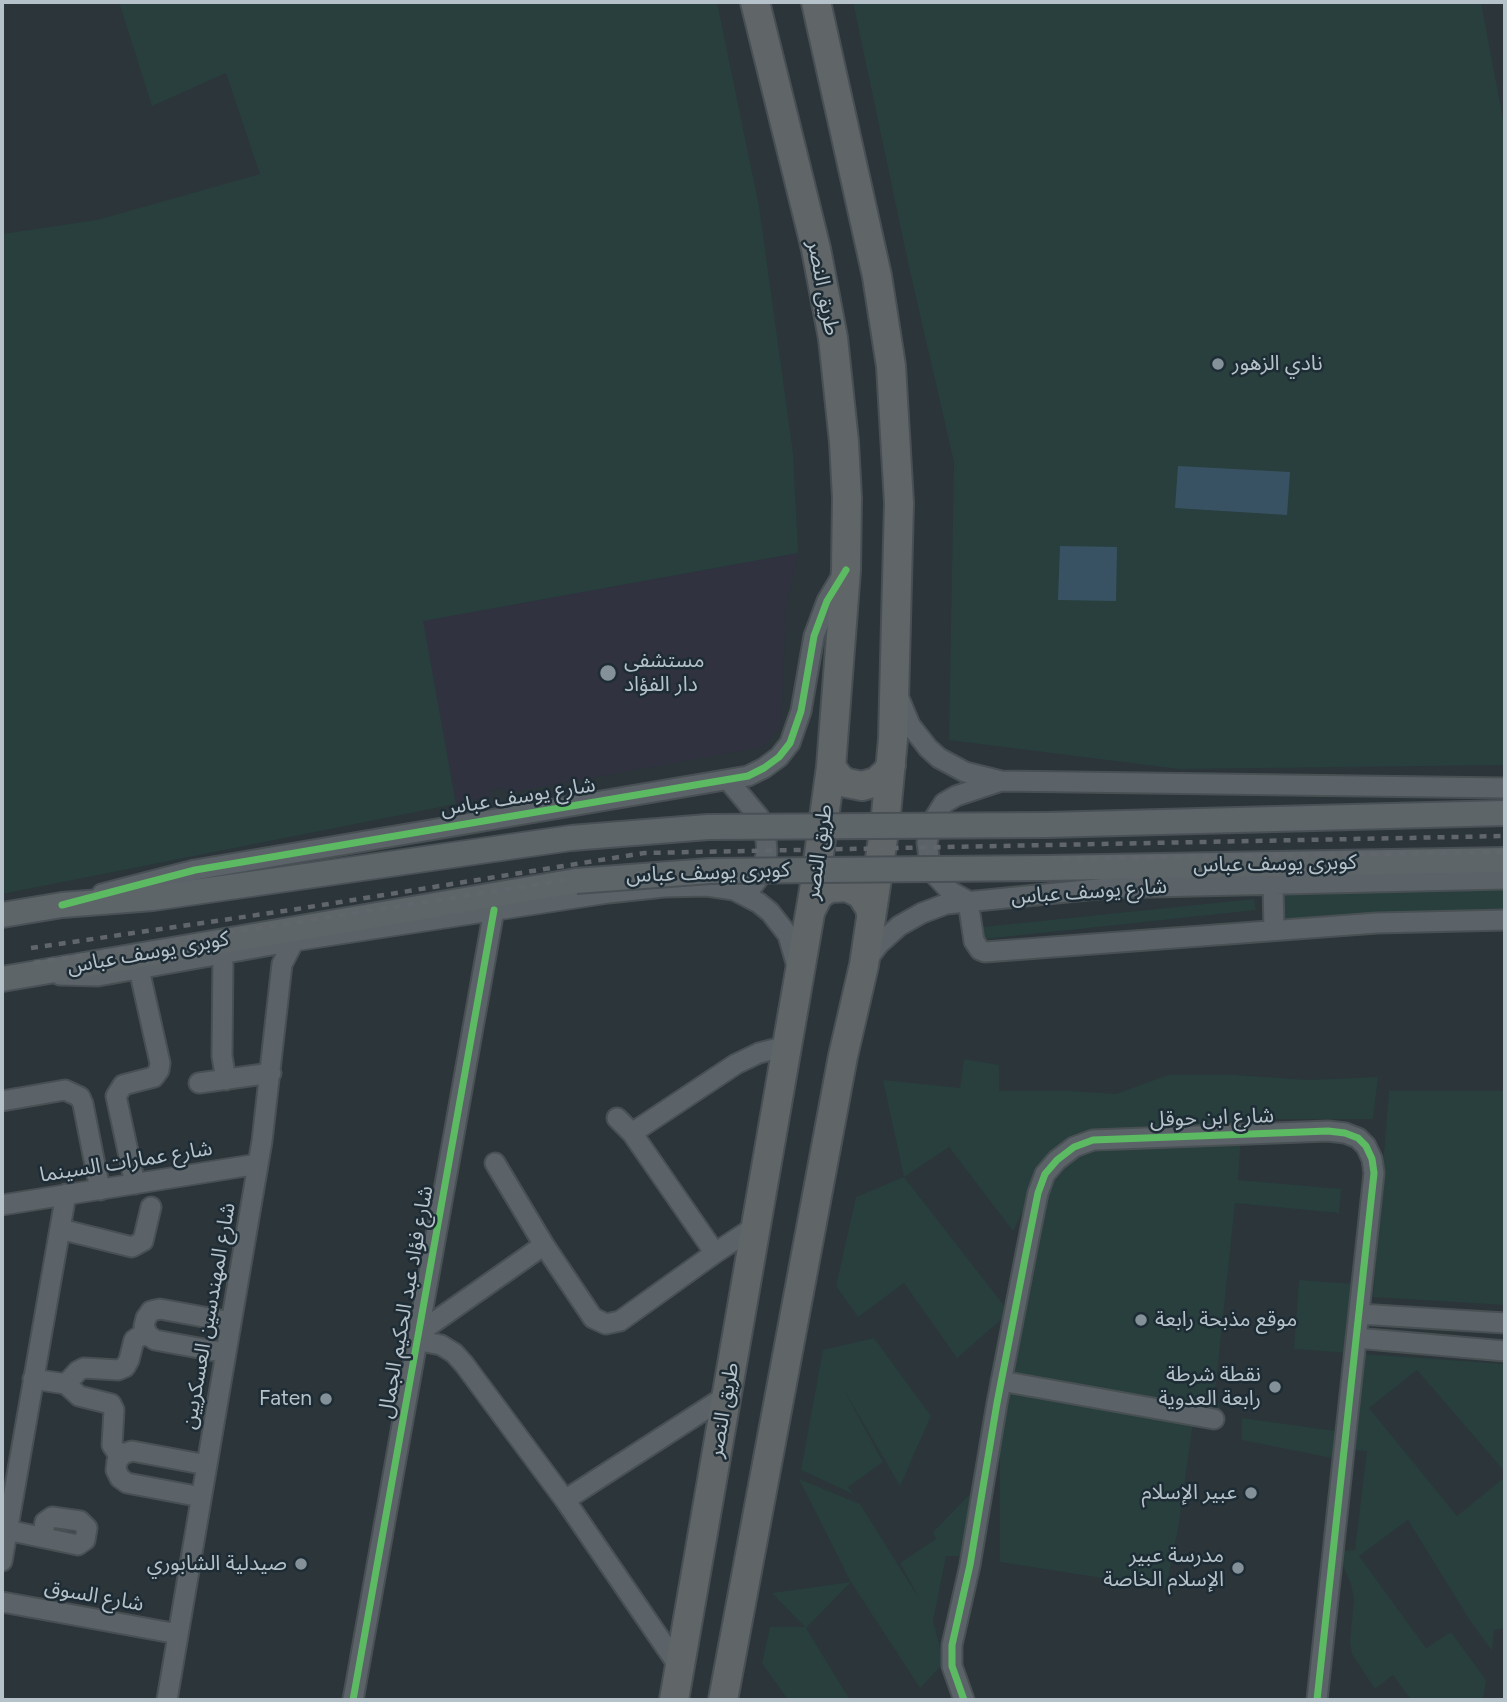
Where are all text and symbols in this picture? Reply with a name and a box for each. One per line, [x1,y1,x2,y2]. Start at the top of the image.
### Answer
street label: طريق النصر [801,238,845,338]
place label: نادي الزهور [1232,351,1323,377]
marker: نادي الزهور [1210,356,1226,372]
place label: مستشفى دار الفؤاد [624,648,704,698]
marker: مستشفى دار الفؤاد [598,663,618,683]
street label: شارع يوسف عباس [439,772,597,822]
street label: طريق النصر [800,803,838,901]
street label: كوبرى يوسف عباس [1193,850,1357,878]
street label: كوبرى يوسف عباس [626,858,790,888]
street label: شارع يوسف عباس [1010,874,1168,910]
street label: كوبرى يوسف عباس [65,926,231,980]
street label: شارع ابن حوقل [1149,1103,1275,1133]
street label: شارع عمارات السينما [38,1136,214,1188]
street label: شارع فؤاد عبد الحكيم الجمال [373,1184,439,1420]
street label: شارع المهندسين العسكريين [177,1201,241,1431]
place label: موقع مذبحة رابعة [1155,1307,1297,1333]
marker: موقع مذبحة رابعة [1133,1312,1149,1328]
street label: طريق النصر [703,1360,745,1460]
place label: نقطة شرطة رابعة العدوية [1158,1362,1261,1412]
marker: نقطة شرطة رابعة العدوية [1267,1379,1283,1395]
place label: Faten [259,1386,312,1412]
marker: Faten [318,1391,334,1407]
place label: عبير الإسلام [1141,1480,1237,1506]
marker: عبير الإسلام [1243,1485,1259,1501]
place label: مدرسة عبير الإسلام الخاصة [1103,1543,1224,1593]
place label: صيدلية الشابوري [147,1551,287,1577]
marker: صيدلية الشابوري [293,1556,309,1572]
marker: مدرسة عبير الإسلام الخاصة [1230,1560,1246,1576]
street label: شارع السوق [42,1575,146,1617]

